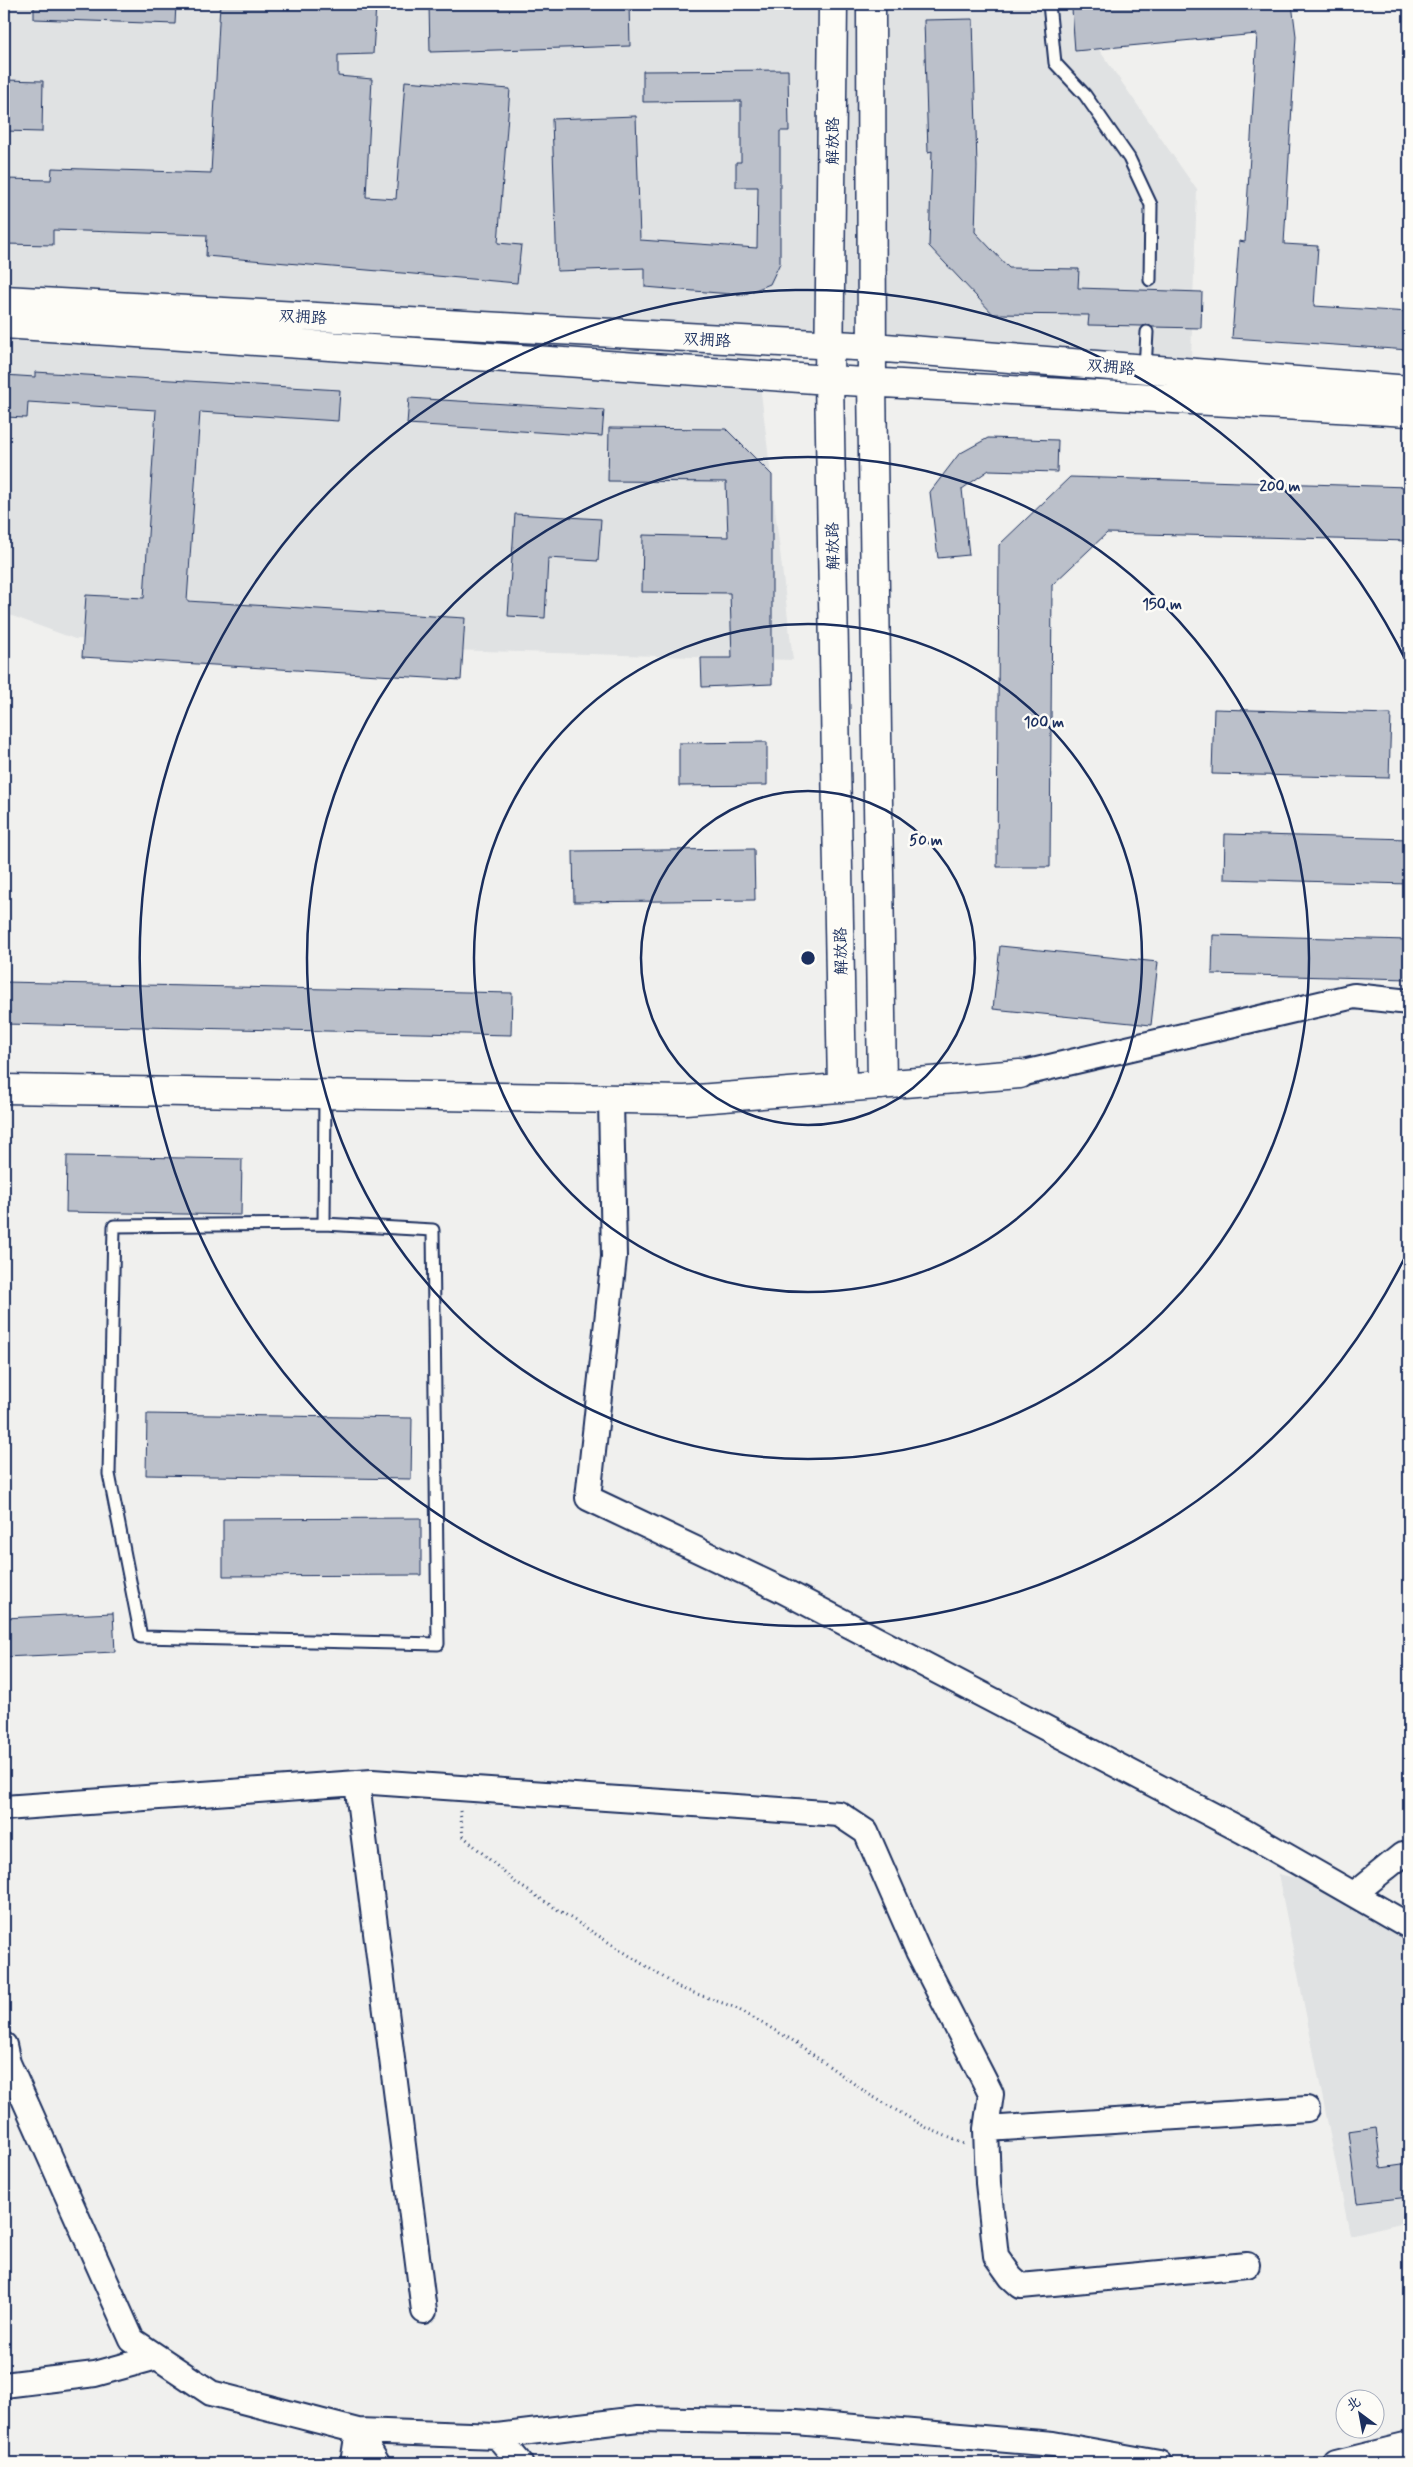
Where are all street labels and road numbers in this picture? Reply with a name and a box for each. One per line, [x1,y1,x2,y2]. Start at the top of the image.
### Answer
street label: 解放路 [823,117,844,165]
street label: 双拥路 [278,306,327,329]
street label: 双拥路 [682,329,731,352]
street label: 双拥路 [1086,355,1136,380]
street label: 解放路 [823,522,844,570]
street label: 解放路 [831,927,852,975]

